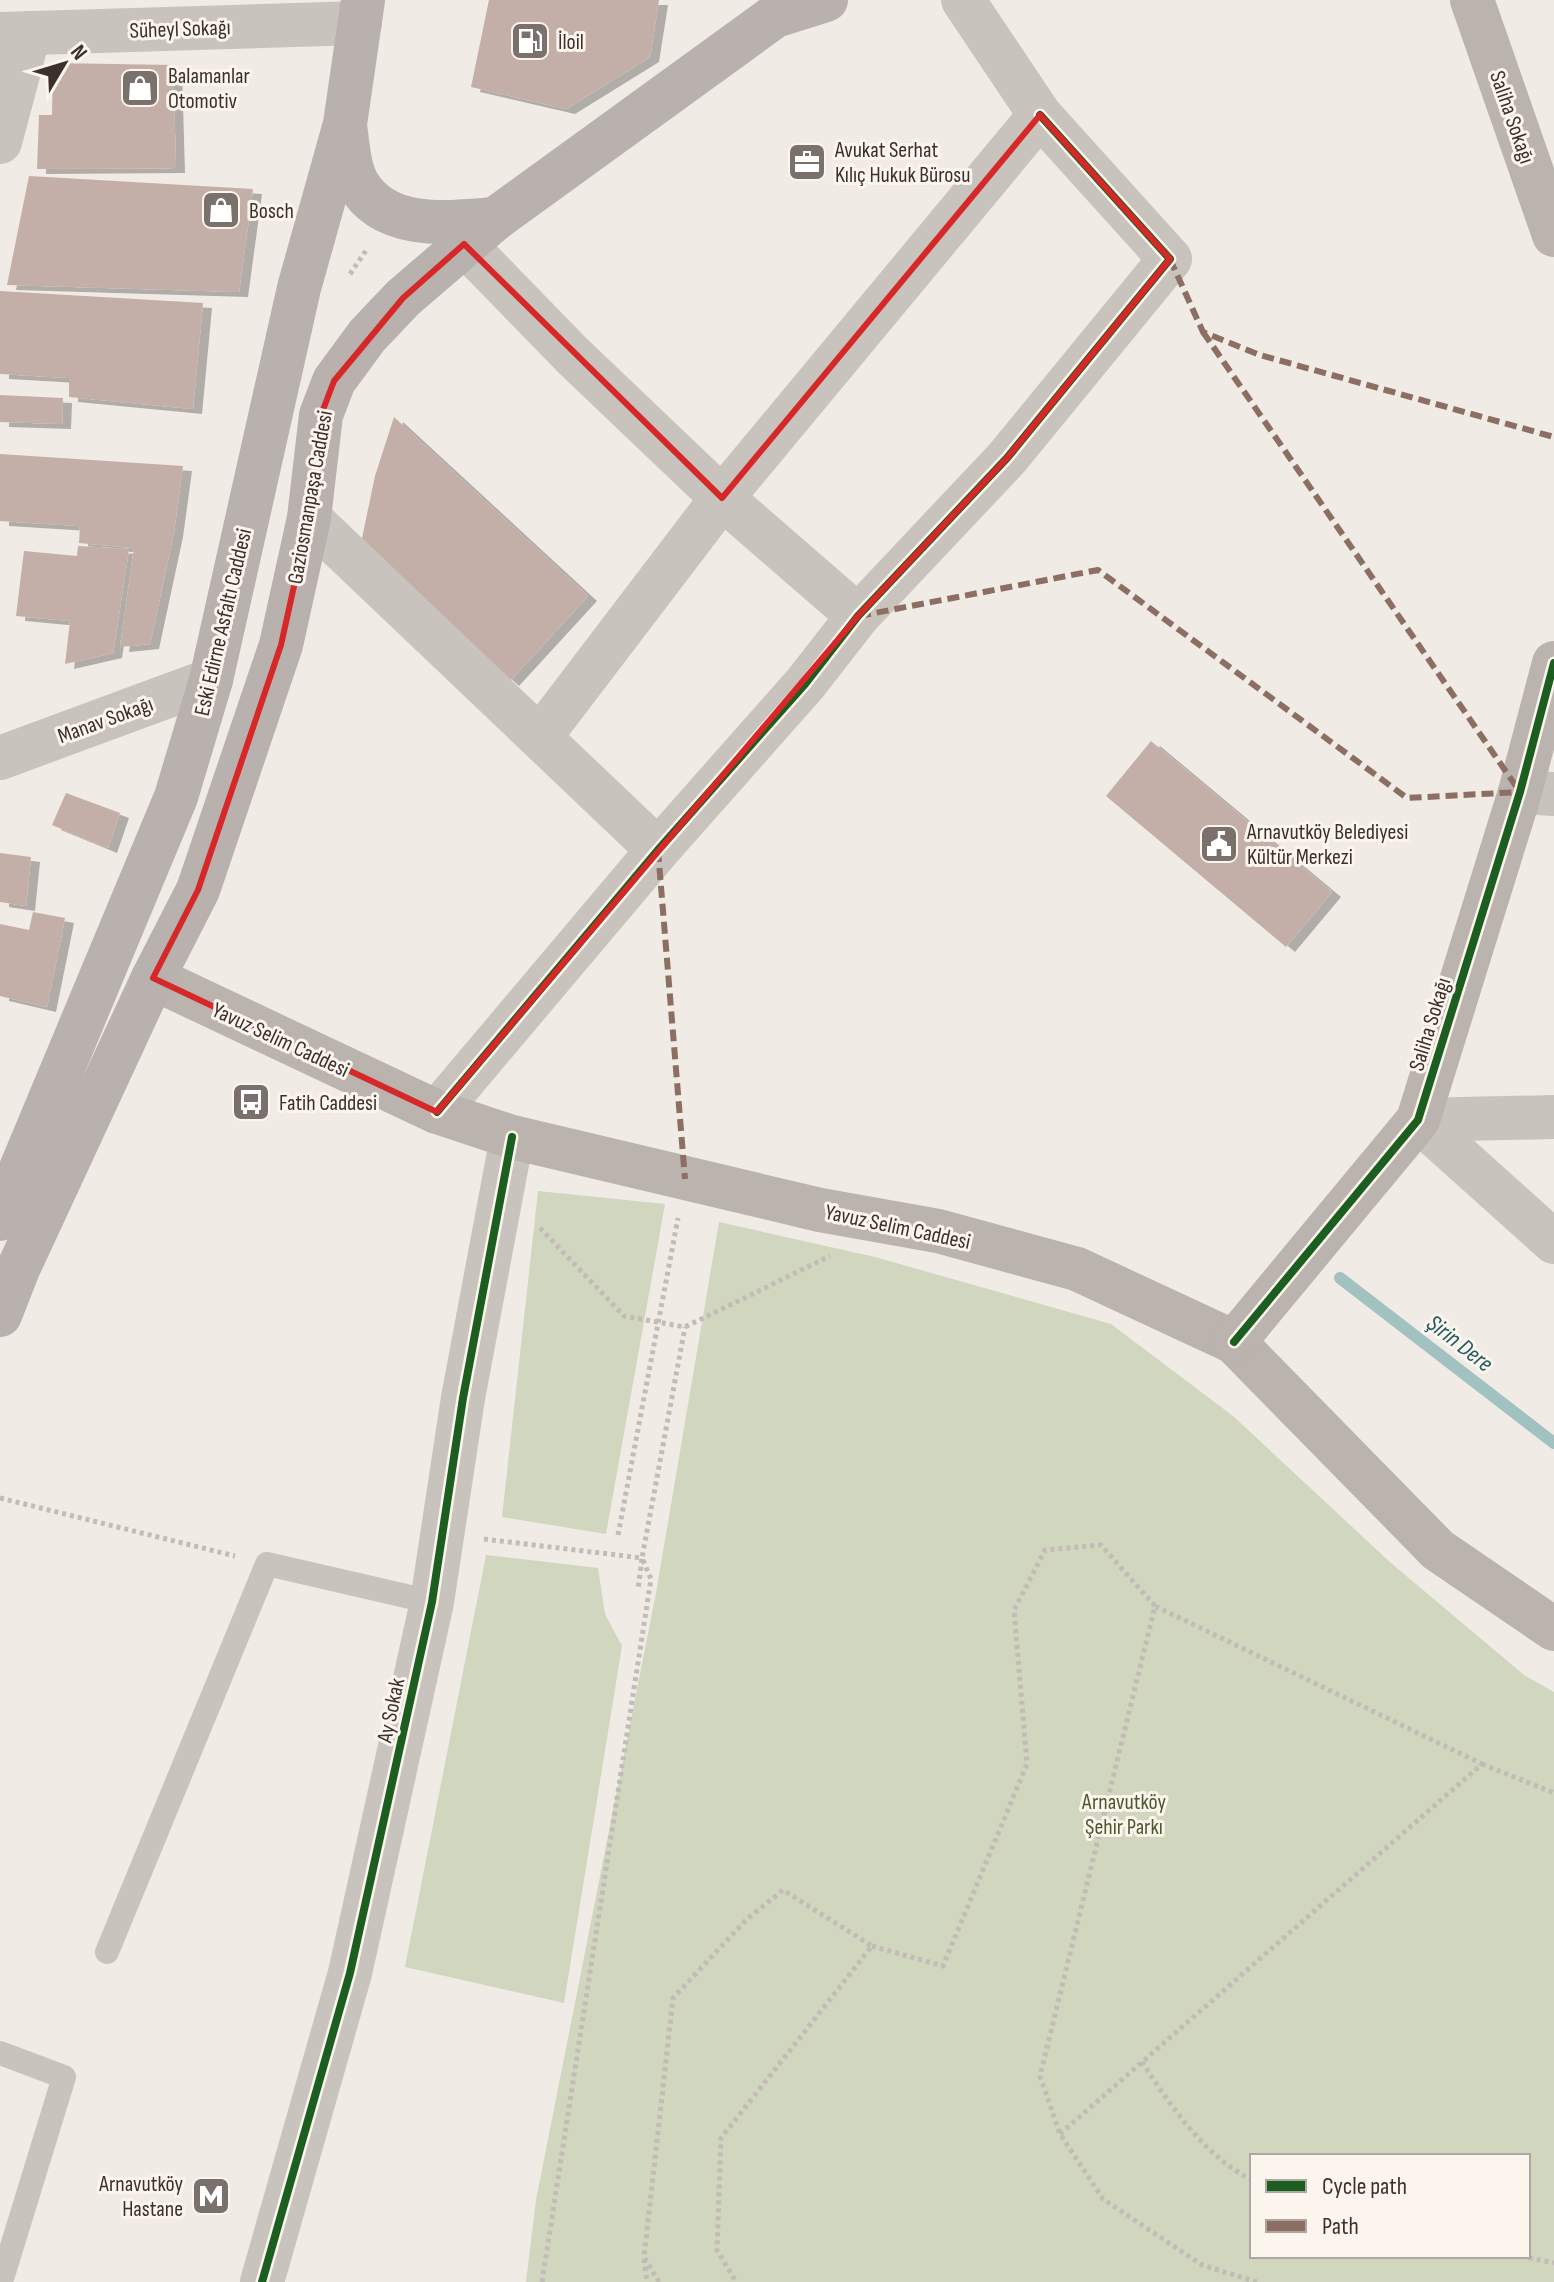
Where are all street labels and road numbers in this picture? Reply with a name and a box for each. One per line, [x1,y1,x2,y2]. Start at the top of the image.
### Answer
street label: Süheyl Sokağı [129,14,231,45]
street label: Saliha Sokağı [1483,68,1540,167]
street label: Gaziosmanpaşa Caddesi [282,408,339,586]
street label: Eski Edirne Asfaltı Caddesi [189,526,258,719]
street label: Manav Sokağı [54,691,157,750]
street label: Saliha Sokağı [1403,974,1457,1074]
street label: Yavuz Selim Caddesi [208,997,353,1084]
street label: Yavuz Selim Caddesi [822,1199,973,1256]
street label: Ay Sokak [371,1675,412,1746]

